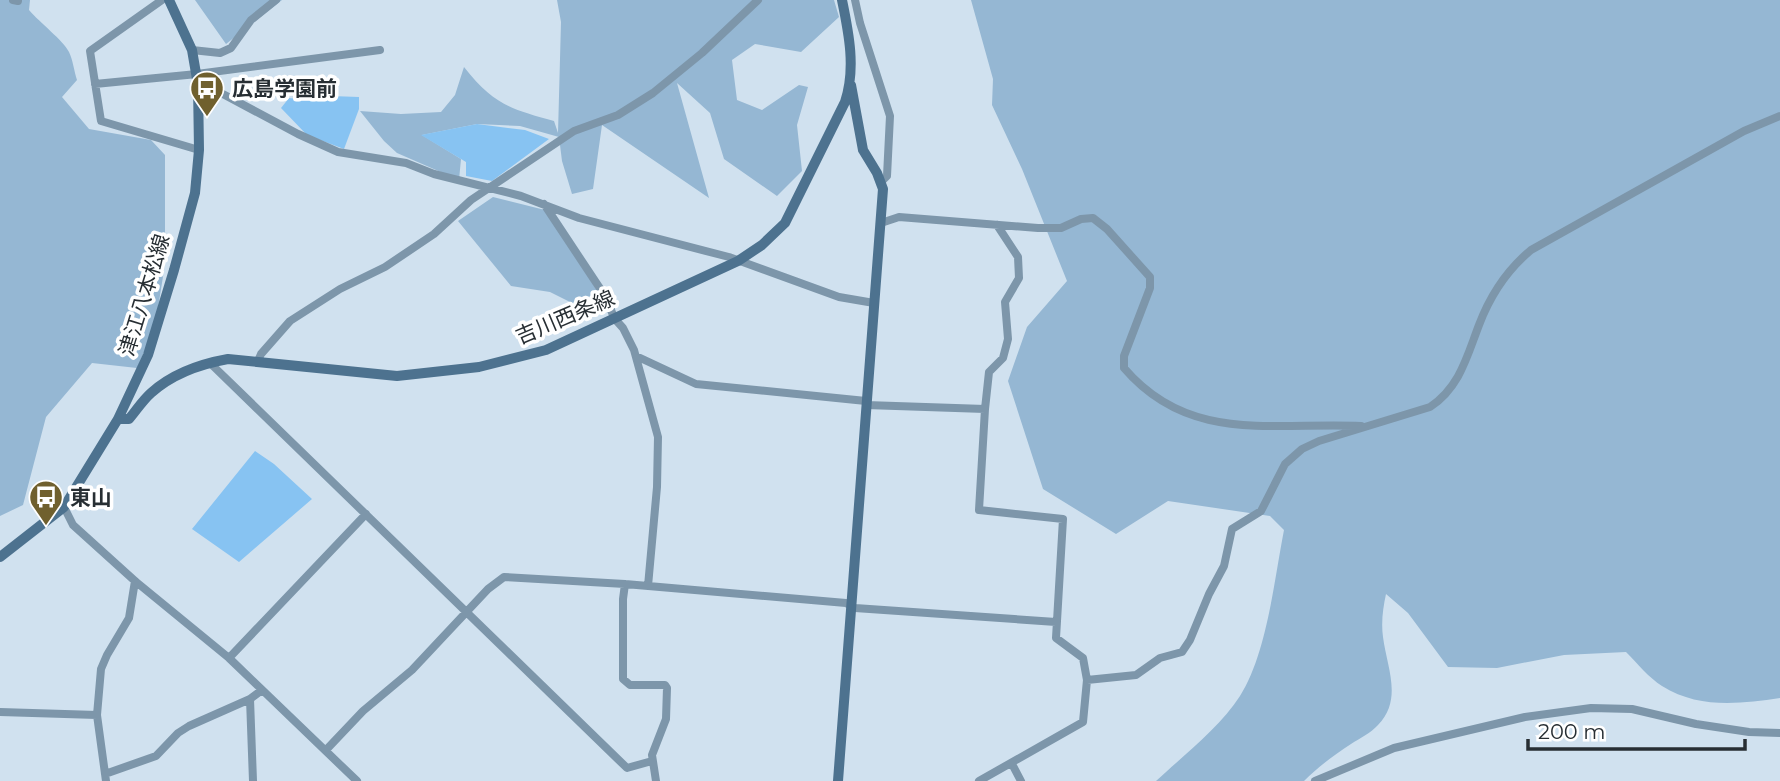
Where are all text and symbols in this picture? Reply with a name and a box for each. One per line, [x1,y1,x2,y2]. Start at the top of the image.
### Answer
bus stop icon: 広島学園前 [188,69,226,118]
place label: 広島学園前 [232,76,337,101]
street label: 津江八本松線 [114,231,174,359]
street label: 吉川西条線 [512,285,618,349]
bus stop icon: 東山 [27,478,65,527]
place label: 東山 [70,485,112,510]
scale bar [1528,708,1745,752]
text: 200 m [1538,719,1605,744]

